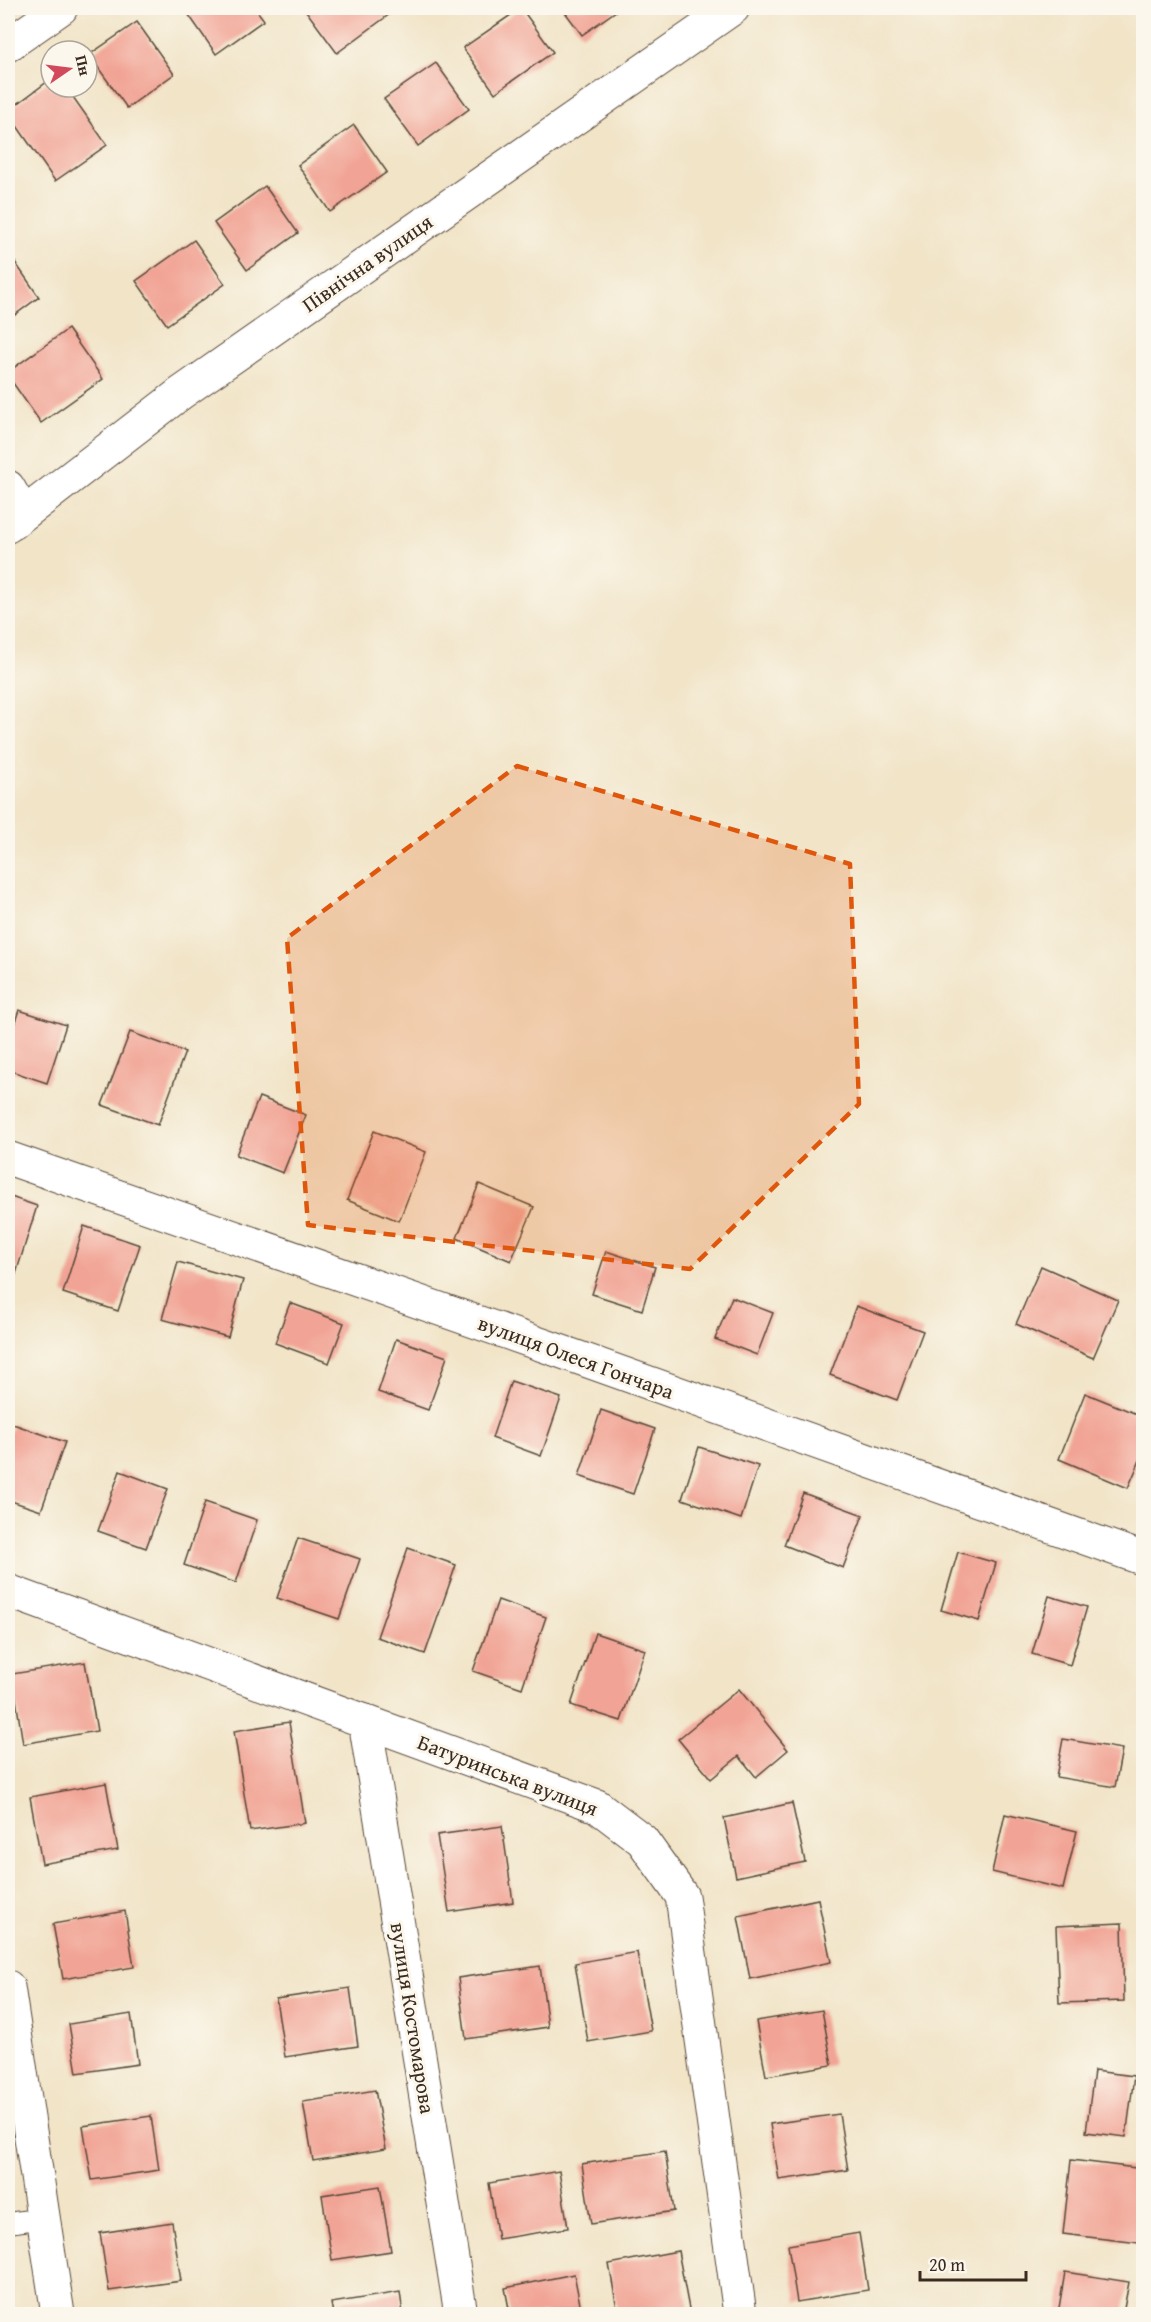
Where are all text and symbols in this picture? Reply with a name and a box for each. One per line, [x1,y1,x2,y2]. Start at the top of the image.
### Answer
north arrow [39,39,99,99]
text: Пн [69,52,98,78]
street label: Північна вулиця [295,206,439,320]
street label: вулиця Олеся Гончара [474,1307,678,1407]
street label: Батуринська вулиця [413,1726,603,1824]
street label: вулиця Костомарова [383,1920,443,2116]
scale bar [920,2244,1026,2282]
text: 20 m [929,2251,965,2278]

